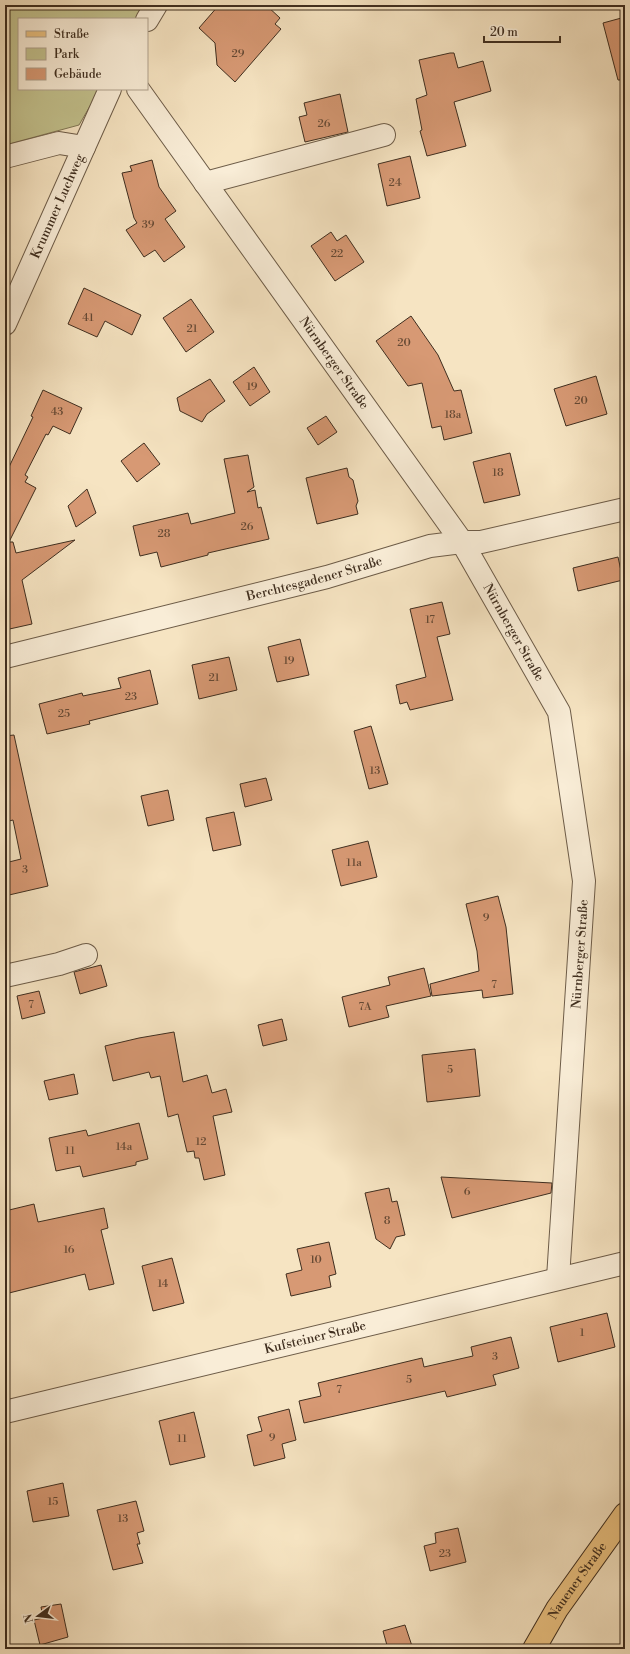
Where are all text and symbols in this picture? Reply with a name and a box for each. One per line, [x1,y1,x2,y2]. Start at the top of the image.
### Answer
legend [18,18,148,90]
scale bar [484,18,560,44]
text: 20 m [490,25,518,40]
text: Straße [54,27,89,42]
text: Park [54,47,80,62]
house number: 29 [232,47,245,61]
text: Gebäude [54,67,102,82]
house number: 26 [318,117,331,131]
street label: Krummer Luchweg [27,151,88,261]
house number: 24 [389,176,402,190]
house number: 39 [142,218,155,232]
house number: 22 [331,247,343,261]
house number: 41 [82,311,94,325]
street label: Nürnberger Straße [296,314,373,413]
house number: 21 [186,322,198,336]
house number: 20 [397,336,411,350]
house number: 19 [246,380,258,394]
house number: 20 [574,394,588,408]
house number: 43 [51,405,63,419]
house number: 18a [445,408,462,422]
house number: 18 [492,466,504,480]
house number: 26 [241,520,254,534]
house number: 28 [157,527,171,541]
street label: Berchtesgadener Straße [244,553,385,605]
street label: Nürnberger Straße [479,581,548,684]
house number: 17 [425,613,435,627]
house number: 19 [283,654,295,668]
house number: 21 [208,671,220,685]
house number: 23 [125,690,137,704]
house number: 25 [58,707,70,721]
house number: 13 [370,764,380,778]
house number: 11a [346,856,362,870]
house number: 3 [22,863,28,877]
street label: Nürnberger Straße [568,898,592,1009]
house number: 9 [483,911,490,925]
house number: 7 [491,978,497,992]
house number: 7 [28,998,34,1012]
house number: 7A [358,1000,372,1014]
house number: 5 [447,1063,453,1077]
house number: 12 [195,1135,207,1149]
house number: 14a [116,1140,133,1154]
house number: 11 [65,1144,75,1158]
house number: 6 [464,1185,471,1199]
house number: 8 [384,1214,391,1228]
house number: 16 [63,1243,75,1257]
house number: 10 [310,1253,322,1267]
house number: 14 [158,1277,169,1291]
street label: Kufsteiner Straße [263,1317,368,1357]
house number: 1 [580,1326,585,1340]
house number: 3 [492,1350,498,1364]
house number: 5 [406,1373,412,1387]
house number: 7 [336,1383,342,1397]
house number: 9 [269,1431,276,1445]
house number: 11 [177,1432,187,1446]
house number: 15 [48,1495,58,1509]
house number: 13 [118,1512,128,1526]
street label: Nauener Straße [545,1539,610,1622]
house number: 23 [439,1547,451,1561]
north arrow [18,1596,58,1636]
text: N [21,1612,37,1624]

